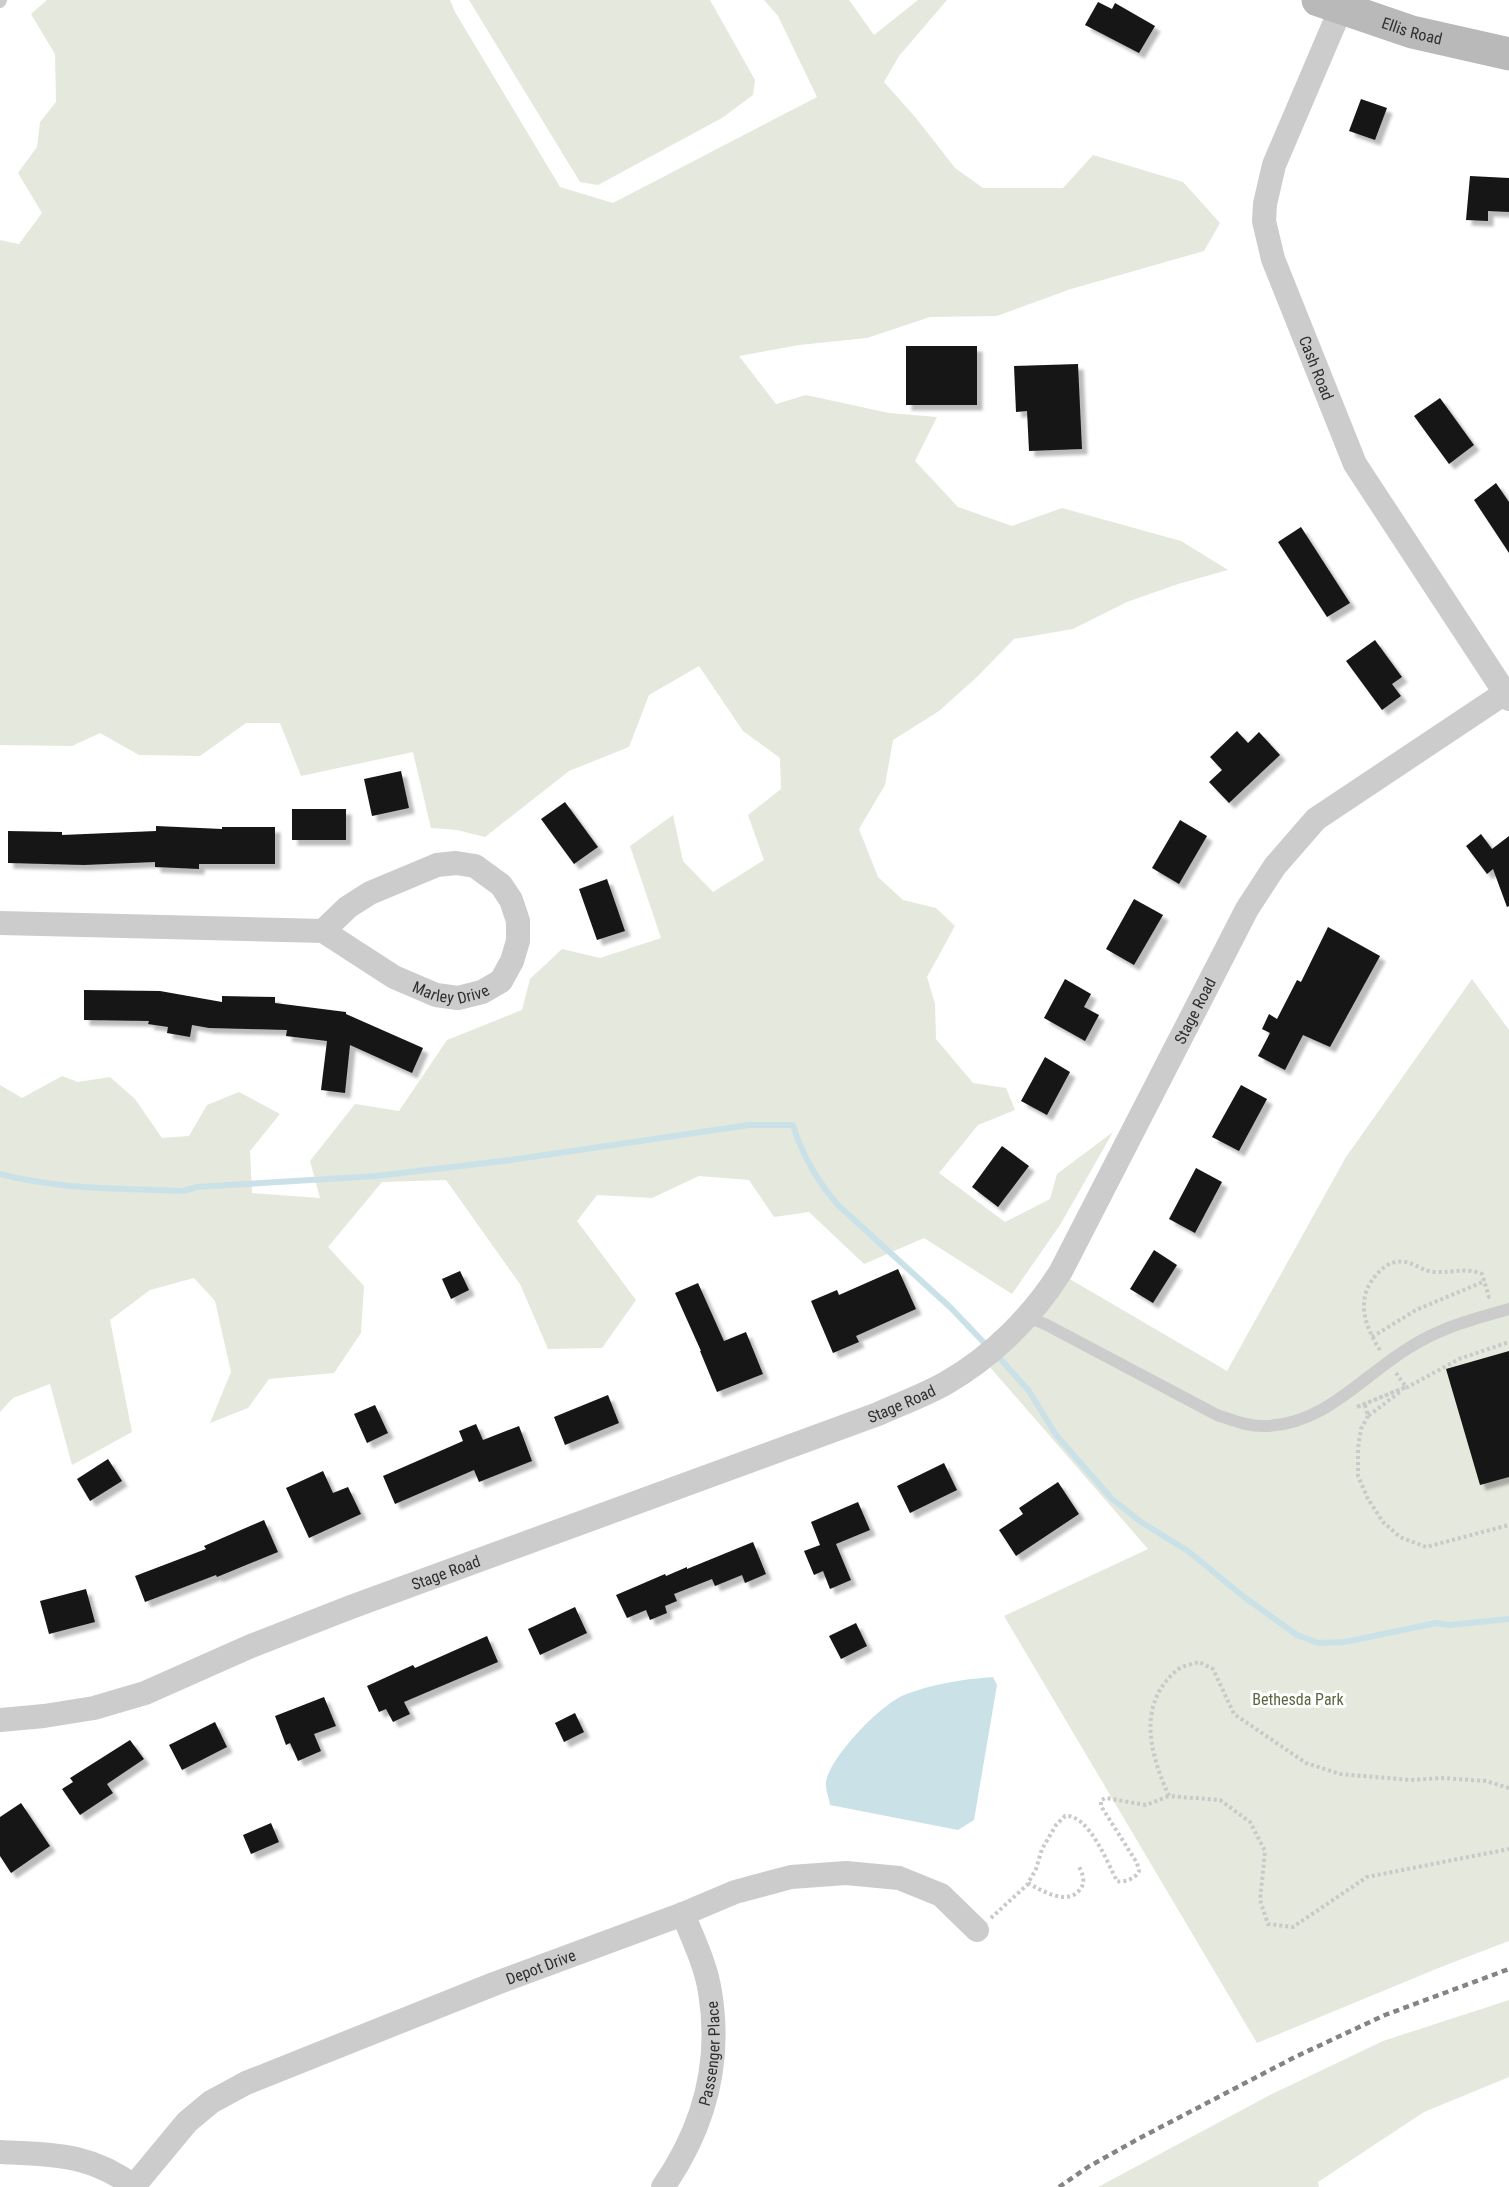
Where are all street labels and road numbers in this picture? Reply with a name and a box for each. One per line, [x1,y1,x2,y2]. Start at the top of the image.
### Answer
street label: Ellis Road [1379,13,1444,48]
street label: Cash Road [1295,333,1338,403]
street label: Stage Road [1170,974,1220,1047]
street label: Marley Drive [410,977,493,1007]
street label: Stage Road [865,1381,938,1427]
street label: Stage Road [409,1551,483,1594]
street label: Depot Drive [503,1945,578,1988]
street label: Passenger Place [694,2000,723,2108]

